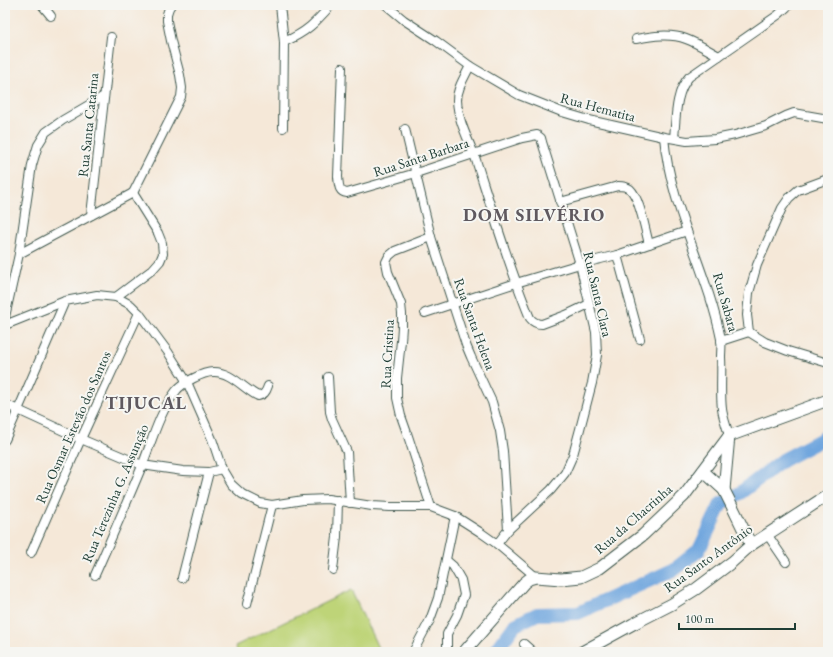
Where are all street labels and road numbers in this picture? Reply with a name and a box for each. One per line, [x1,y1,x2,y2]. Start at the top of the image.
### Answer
street label: Rua Santa Catarina [74,72,102,178]
street label: Rua Hematita [559,88,638,126]
street label: Rua Santa Barbara [371,133,471,181]
street label: Rua Santa Clara [579,250,617,339]
street label: Rua Sabara [709,270,743,334]
street label: Rua Santa Helena [450,276,500,373]
street label: Rua Cristina [376,319,398,389]
street label: Rua Osmar Estevão dos Santos [31,347,115,506]
street label: Rua Terezinha G. Assunção [78,421,152,565]
street label: Rua da Chacrinha [590,480,676,558]
street label: Rua Santo Antônio [660,520,756,596]

